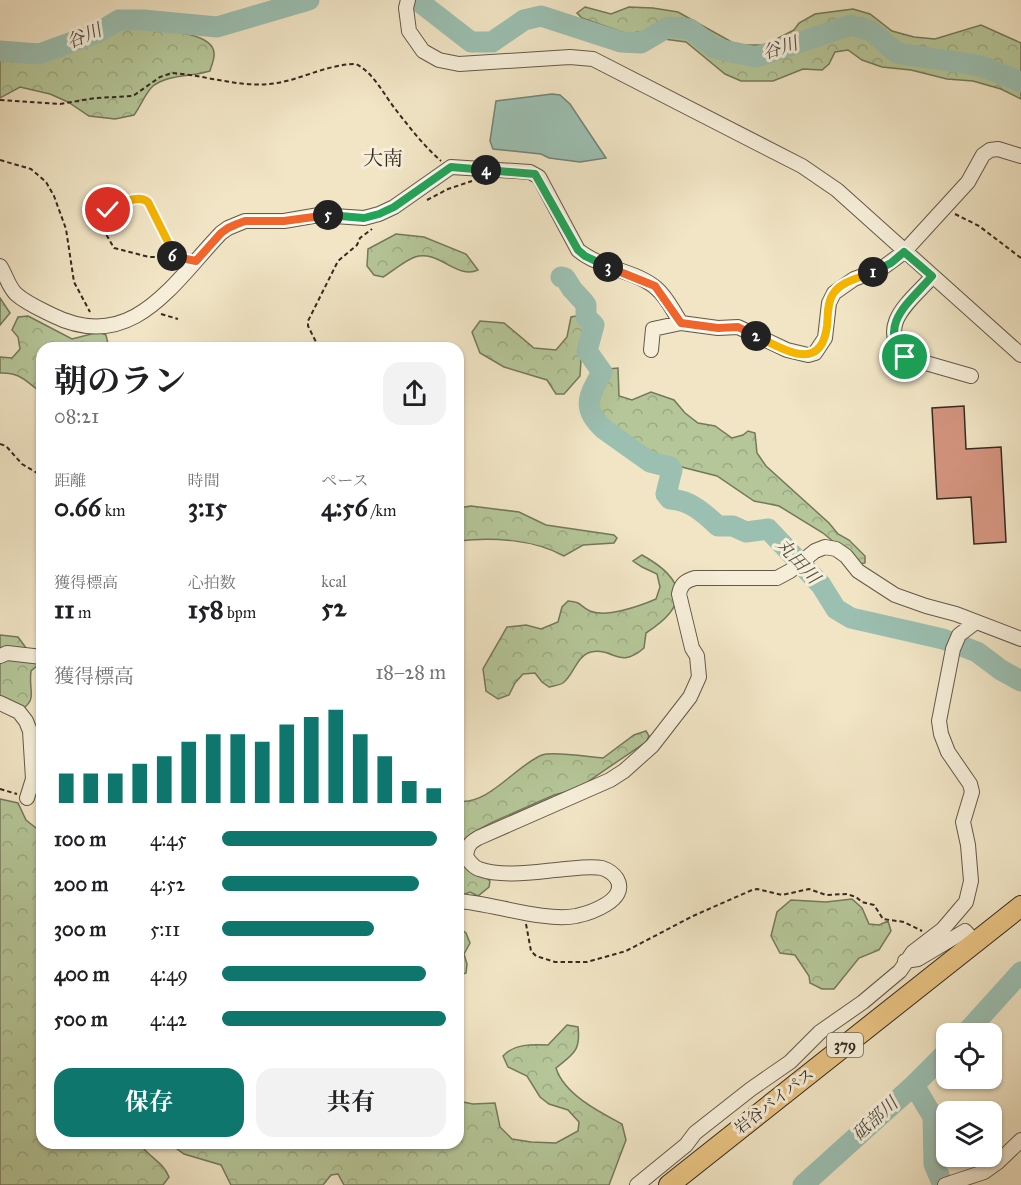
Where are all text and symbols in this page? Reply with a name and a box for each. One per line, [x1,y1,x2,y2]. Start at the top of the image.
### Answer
water label: 谷川 [63,18,107,53]
water label: 谷川 [759,31,802,64]
district label: 大南 [363,146,403,170]
pin: 4 [471,155,501,185]
text: 4 [482,160,490,179]
pin [82,184,133,235]
icon: check [91,193,124,226]
pin: 5 [313,200,343,230]
text: 5 [324,205,332,224]
pin: 6 [157,241,187,271]
text: 6 [168,246,176,265]
pin: 3 [593,252,623,282]
text: 3 [605,257,611,276]
pin: 1 [858,257,888,287]
text: 1 [870,262,876,281]
pin: 2 [741,321,771,351]
text: 2 [752,326,760,345]
pin [879,331,930,382]
icon: arrive [888,340,921,373]
text: 朝のラン [54,361,186,401]
button: share [383,362,446,425]
text: 08:21 [54,404,99,428]
text: 距離 [54,471,86,490]
text: 時間 [188,471,220,490]
text: ペース [321,471,369,490]
text: 0.66 [54,491,101,523]
text: 3:15 [188,491,227,523]
text: 4:56 [321,491,368,523]
text: km [101,501,126,520]
text: /km [368,501,396,520]
water label: 丸田川 [772,534,826,590]
text: kcal [321,572,346,591]
text: 獲得標高 [54,573,118,592]
text: 心拍数 [188,573,236,592]
text: 52 [321,591,346,623]
text: 11 [54,593,75,625]
text: 158 [188,593,224,625]
text: m [75,603,91,622]
text: bpm [224,603,256,622]
text: 18–28 m [375,660,446,684]
text: 獲得標高 [54,664,134,688]
text: 100 m [54,827,106,851]
text: 4:45 [150,827,187,851]
text: 200 m [54,872,108,896]
text: 4:52 [150,872,185,896]
text: 300 m [54,917,106,941]
text: 5:11 [150,917,180,941]
text: 400 m [54,962,110,986]
text: 4:49 [150,962,188,986]
text: 500 m [54,1007,108,1031]
text: 4:42 [150,1007,187,1031]
map controls [936,1023,1002,1167]
button: locate [936,1023,1002,1089]
road number: 379 [827,1033,863,1057]
street label: 岩谷バイパス [730,1064,818,1138]
button: 保存 [54,1068,244,1137]
button: 共有 [256,1068,446,1137]
water label: 砥部川 [848,1091,904,1145]
button: layers [936,1101,1002,1167]

